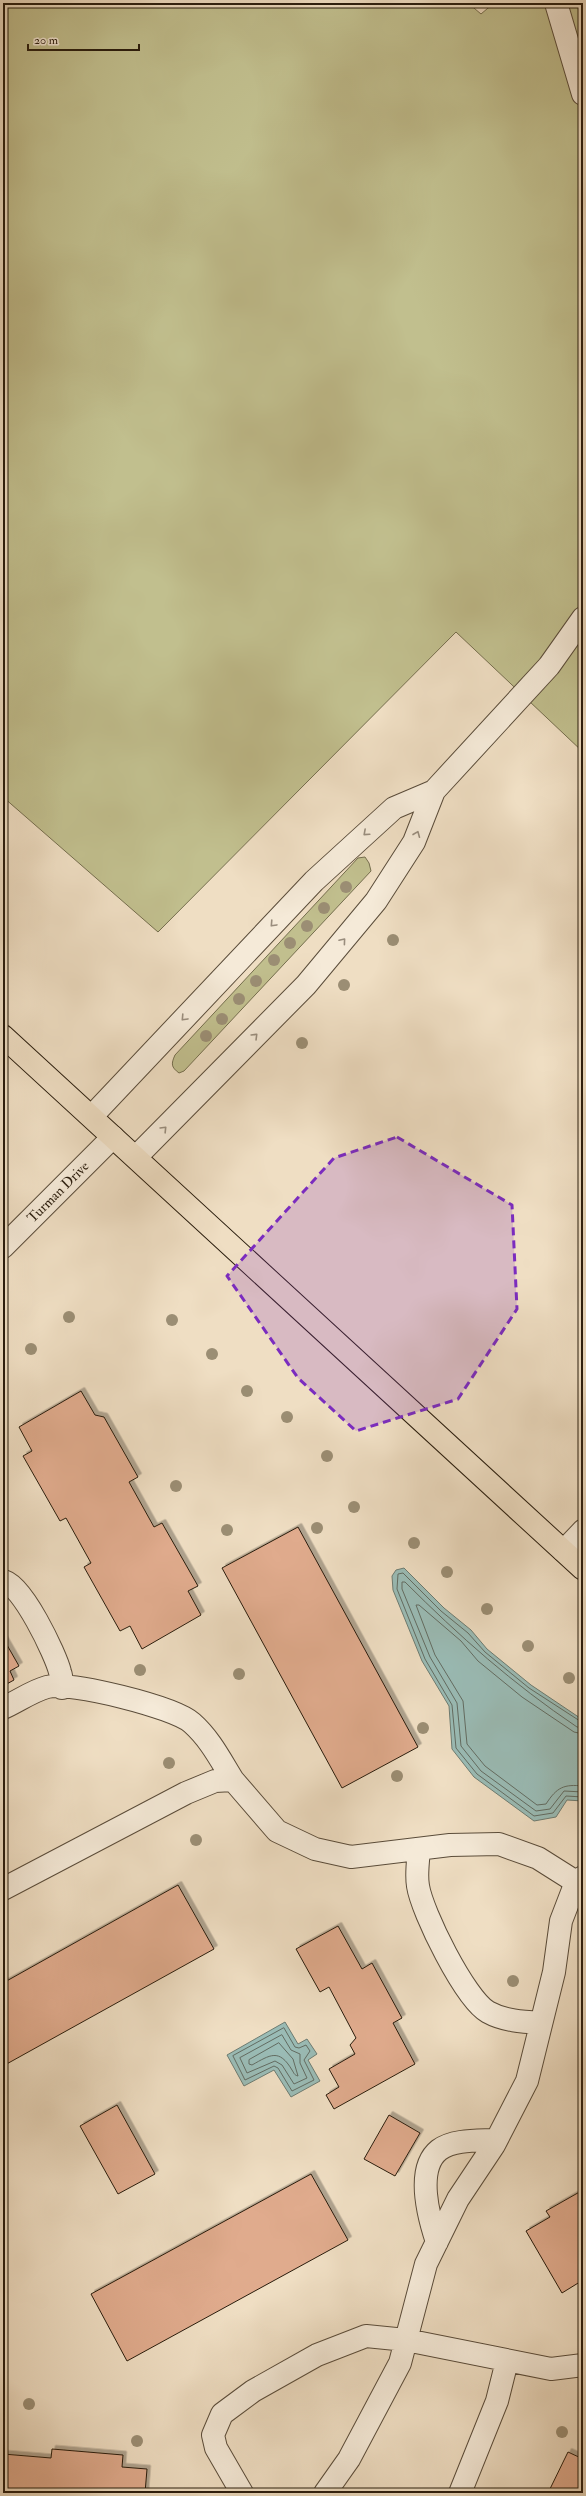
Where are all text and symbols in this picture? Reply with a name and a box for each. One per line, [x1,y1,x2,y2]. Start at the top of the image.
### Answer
scale bar [28,26,139,52]
text: 20 m [34,33,59,48]
one-way arrow [364,828,371,835]
one-way arrow [412,831,420,839]
one-way arrow [270,919,278,927]
one-way arrow [338,938,345,945]
one-way arrow [181,1013,189,1021]
one-way arrow [250,1033,258,1041]
one-way arrow [159,1126,167,1134]
street label: Turman Drive [24,1158,92,1226]

